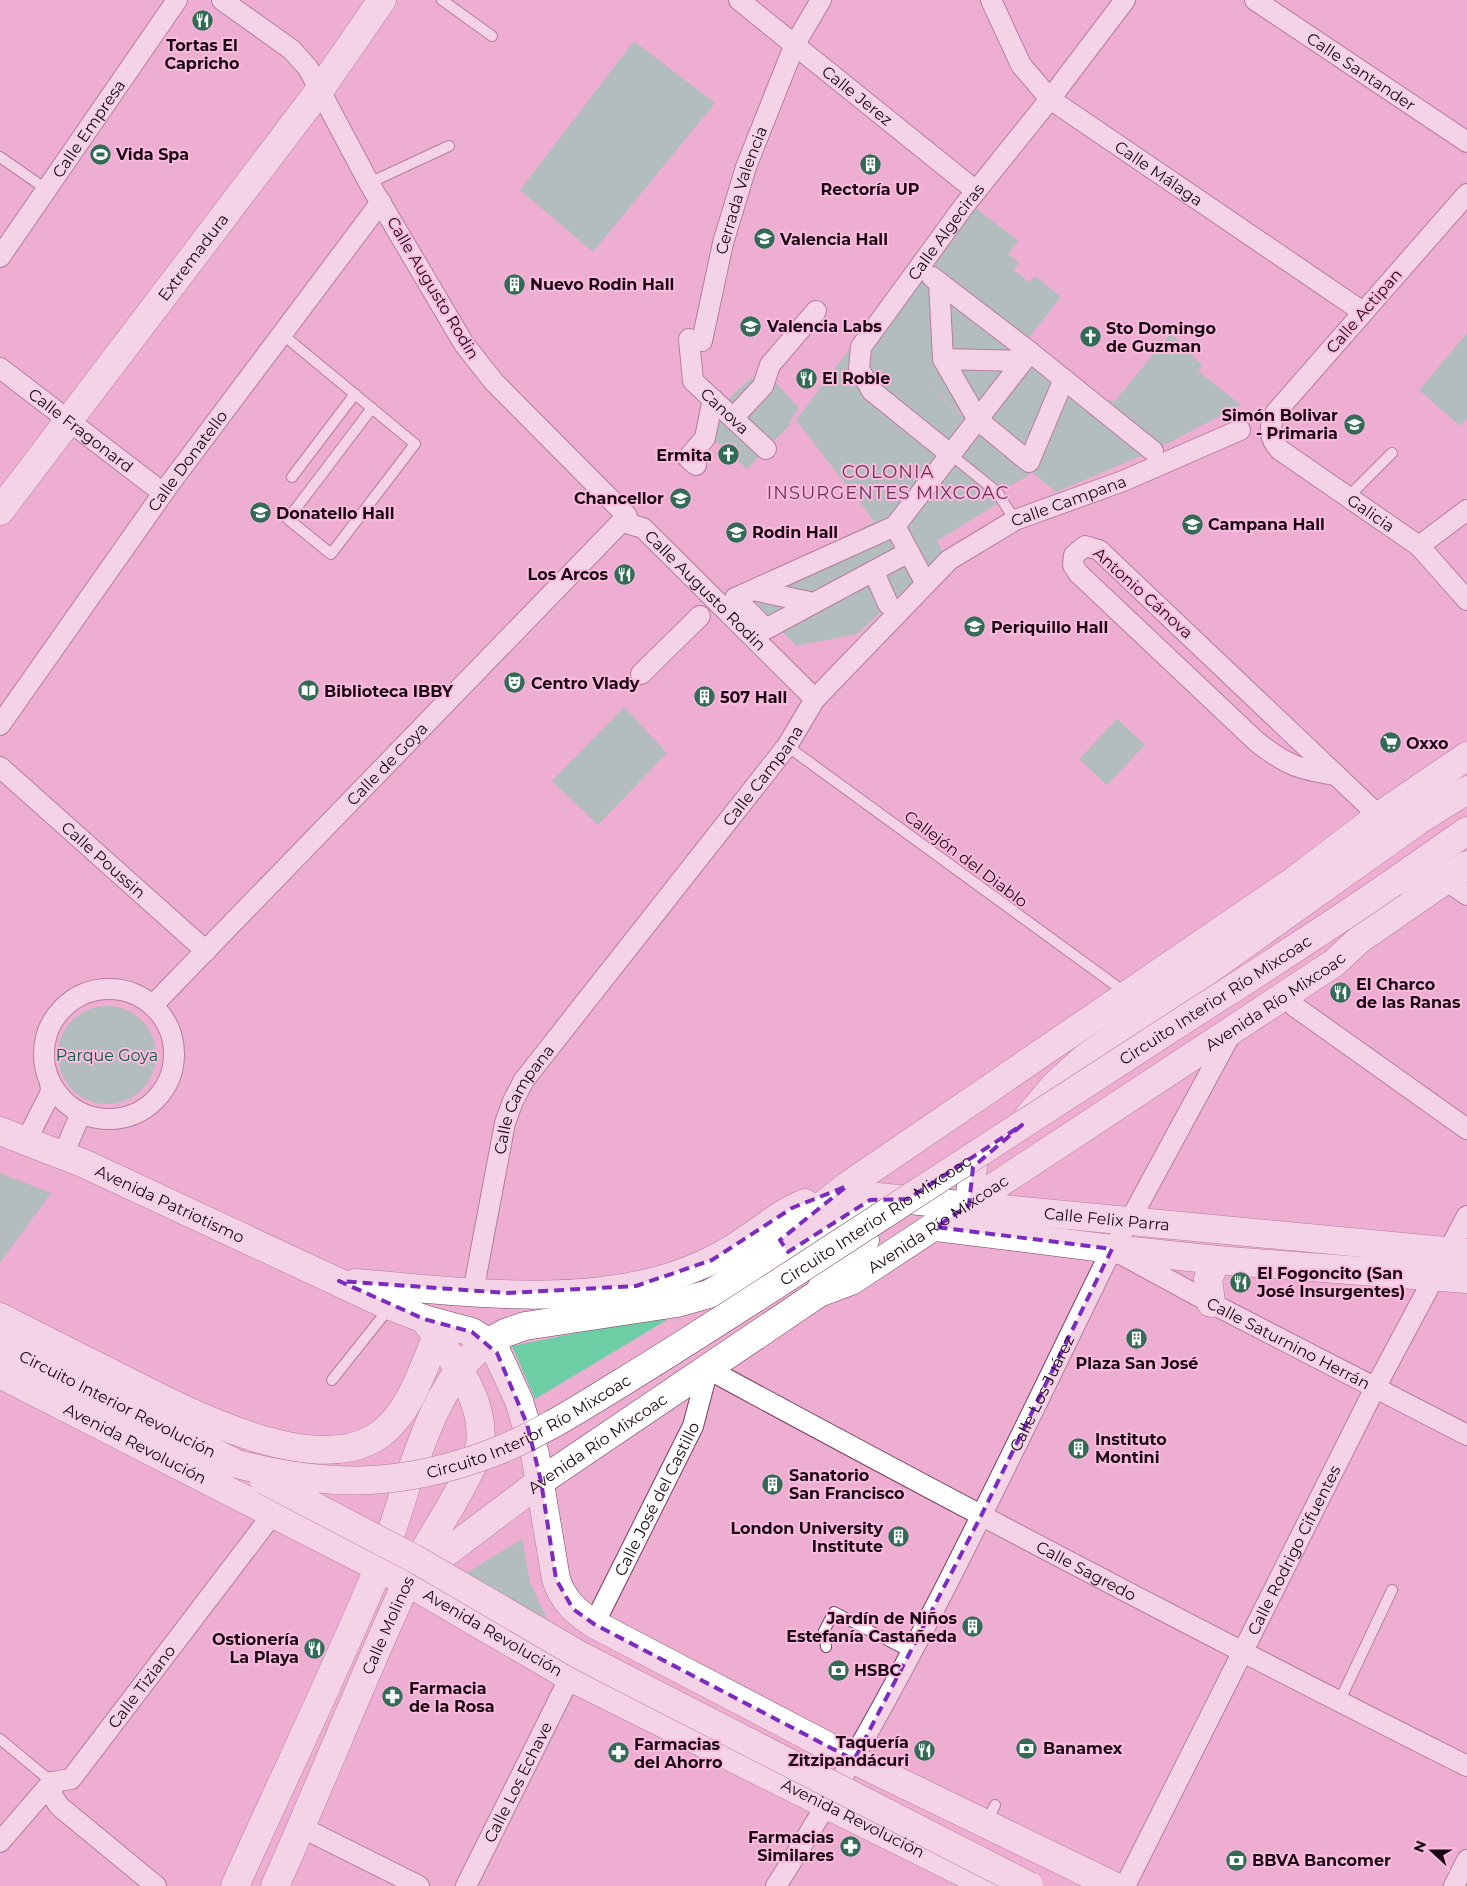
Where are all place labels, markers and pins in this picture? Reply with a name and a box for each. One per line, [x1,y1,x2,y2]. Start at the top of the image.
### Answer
restaurant icon: Tortas El Capricho [190,9,214,33]
place label: Tortas El Capricho [164,36,240,73]
sports icon: Vida Spa [88,142,112,166]
place label: Vida Spa [115,145,189,164]
building icon: Rectoría UP [858,153,882,177]
place label: Rectoría UP [821,180,920,199]
school or university icon: Valencia Hall [752,227,776,251]
place label: Valencia Hall [779,230,888,249]
building icon: Nuevo Rodin Hall [502,272,526,296]
place label: Nuevo Rodin Hall [530,275,674,294]
school or university icon: Valencia Labs [739,314,763,338]
place label: Valencia Labs [766,317,882,336]
place label: Sto Domingo de Guzman [1106,319,1216,356]
church icon: Sto Domingo de Guzman [1078,325,1102,349]
restaurant icon: El Roble [794,366,818,390]
place label: El Roble [822,369,890,388]
place label: Simón Bolivar - Primaria [1222,406,1338,443]
school or university icon: Simón Bolivar - Primaria [1342,412,1366,436]
church icon: Ermita [716,443,740,467]
place label: Ermita [656,446,712,465]
school or university icon: Chancellor [668,486,692,510]
place label: Chancellor [574,489,664,508]
school or university icon: Donatello Hall [248,501,272,525]
place label: Donatello Hall [276,504,394,523]
school or university icon: Campana Hall [1180,512,1204,536]
place label: Campana Hall [1208,515,1325,534]
school or university icon: Rodin Hall [724,520,748,544]
place label: Rodin Hall [752,523,838,542]
restaurant icon: Los Arcos [612,562,636,586]
place label: Los Arcos [528,565,608,584]
school or university icon: Periquillo Hall [963,615,987,639]
place label: Periquillo Hall [991,618,1108,637]
theatre icon: Centro Vlady [503,671,527,695]
place label: Centro Vlady [531,674,640,693]
library icon: Biblioteca IBBY [296,679,320,703]
place label: Biblioteca IBBY [324,682,454,701]
building icon: 507 Hall [692,685,716,709]
place label: 507 Hall [720,688,787,707]
supermarket icon: Oxxo [1378,731,1402,755]
place label: Oxxo [1406,734,1449,753]
place label: El Charco de las Ranas [1356,975,1461,1012]
restaurant icon: El Charco de las Ranas [1328,981,1352,1005]
place label: El Fogoncito (San José Insurgentes) [1256,1264,1405,1301]
restaurant icon: El Fogoncito (San José Insurgentes) [1229,1270,1253,1294]
building icon: Plaza San José [1125,1327,1149,1351]
place label: Plaza San José [1076,1354,1198,1373]
place label: Instituto Montini [1095,1430,1167,1467]
building icon: Instituto Montini [1067,1436,1091,1460]
place label: Sanatorio San Francisco [789,1466,905,1503]
building icon: Sanatorio San Francisco [761,1472,785,1496]
place label: London University Institute [730,1519,883,1556]
building icon: London University Institute [887,1525,911,1549]
place label: Jardín de Niños Estefanía Castañeda [786,1609,958,1646]
building icon: Jardín de Niños Estefanía Castañeda [961,1615,985,1639]
place label: Ostionería La Playa [212,1630,299,1667]
restaurant icon: Ostionería La Playa [303,1636,327,1660]
bank icon: HSBC [826,1658,850,1682]
place label: HSBC [854,1661,901,1680]
place label: Farmacia de la Rosa [409,1679,495,1716]
pharmacy icon: Farmacia de la Rosa [381,1685,405,1709]
place label: Taquería Zitzipandácuri [788,1733,909,1770]
place label: Farmacias del Ahorro [634,1735,722,1772]
bank icon: Banamex [1015,1736,1039,1760]
restaurant icon: Taquería Zitzipandácuri [913,1739,937,1763]
place label: Banamex [1043,1739,1123,1758]
pharmacy icon: Farmacias del Ahorro [606,1741,630,1765]
place label: Farmacias Similares [748,1828,835,1865]
pharmacy icon: Farmacias Similares [838,1834,862,1858]
bank icon: BBVA Bancomer [1224,1848,1248,1872]
place label: BBVA Bancomer [1252,1851,1391,1870]

